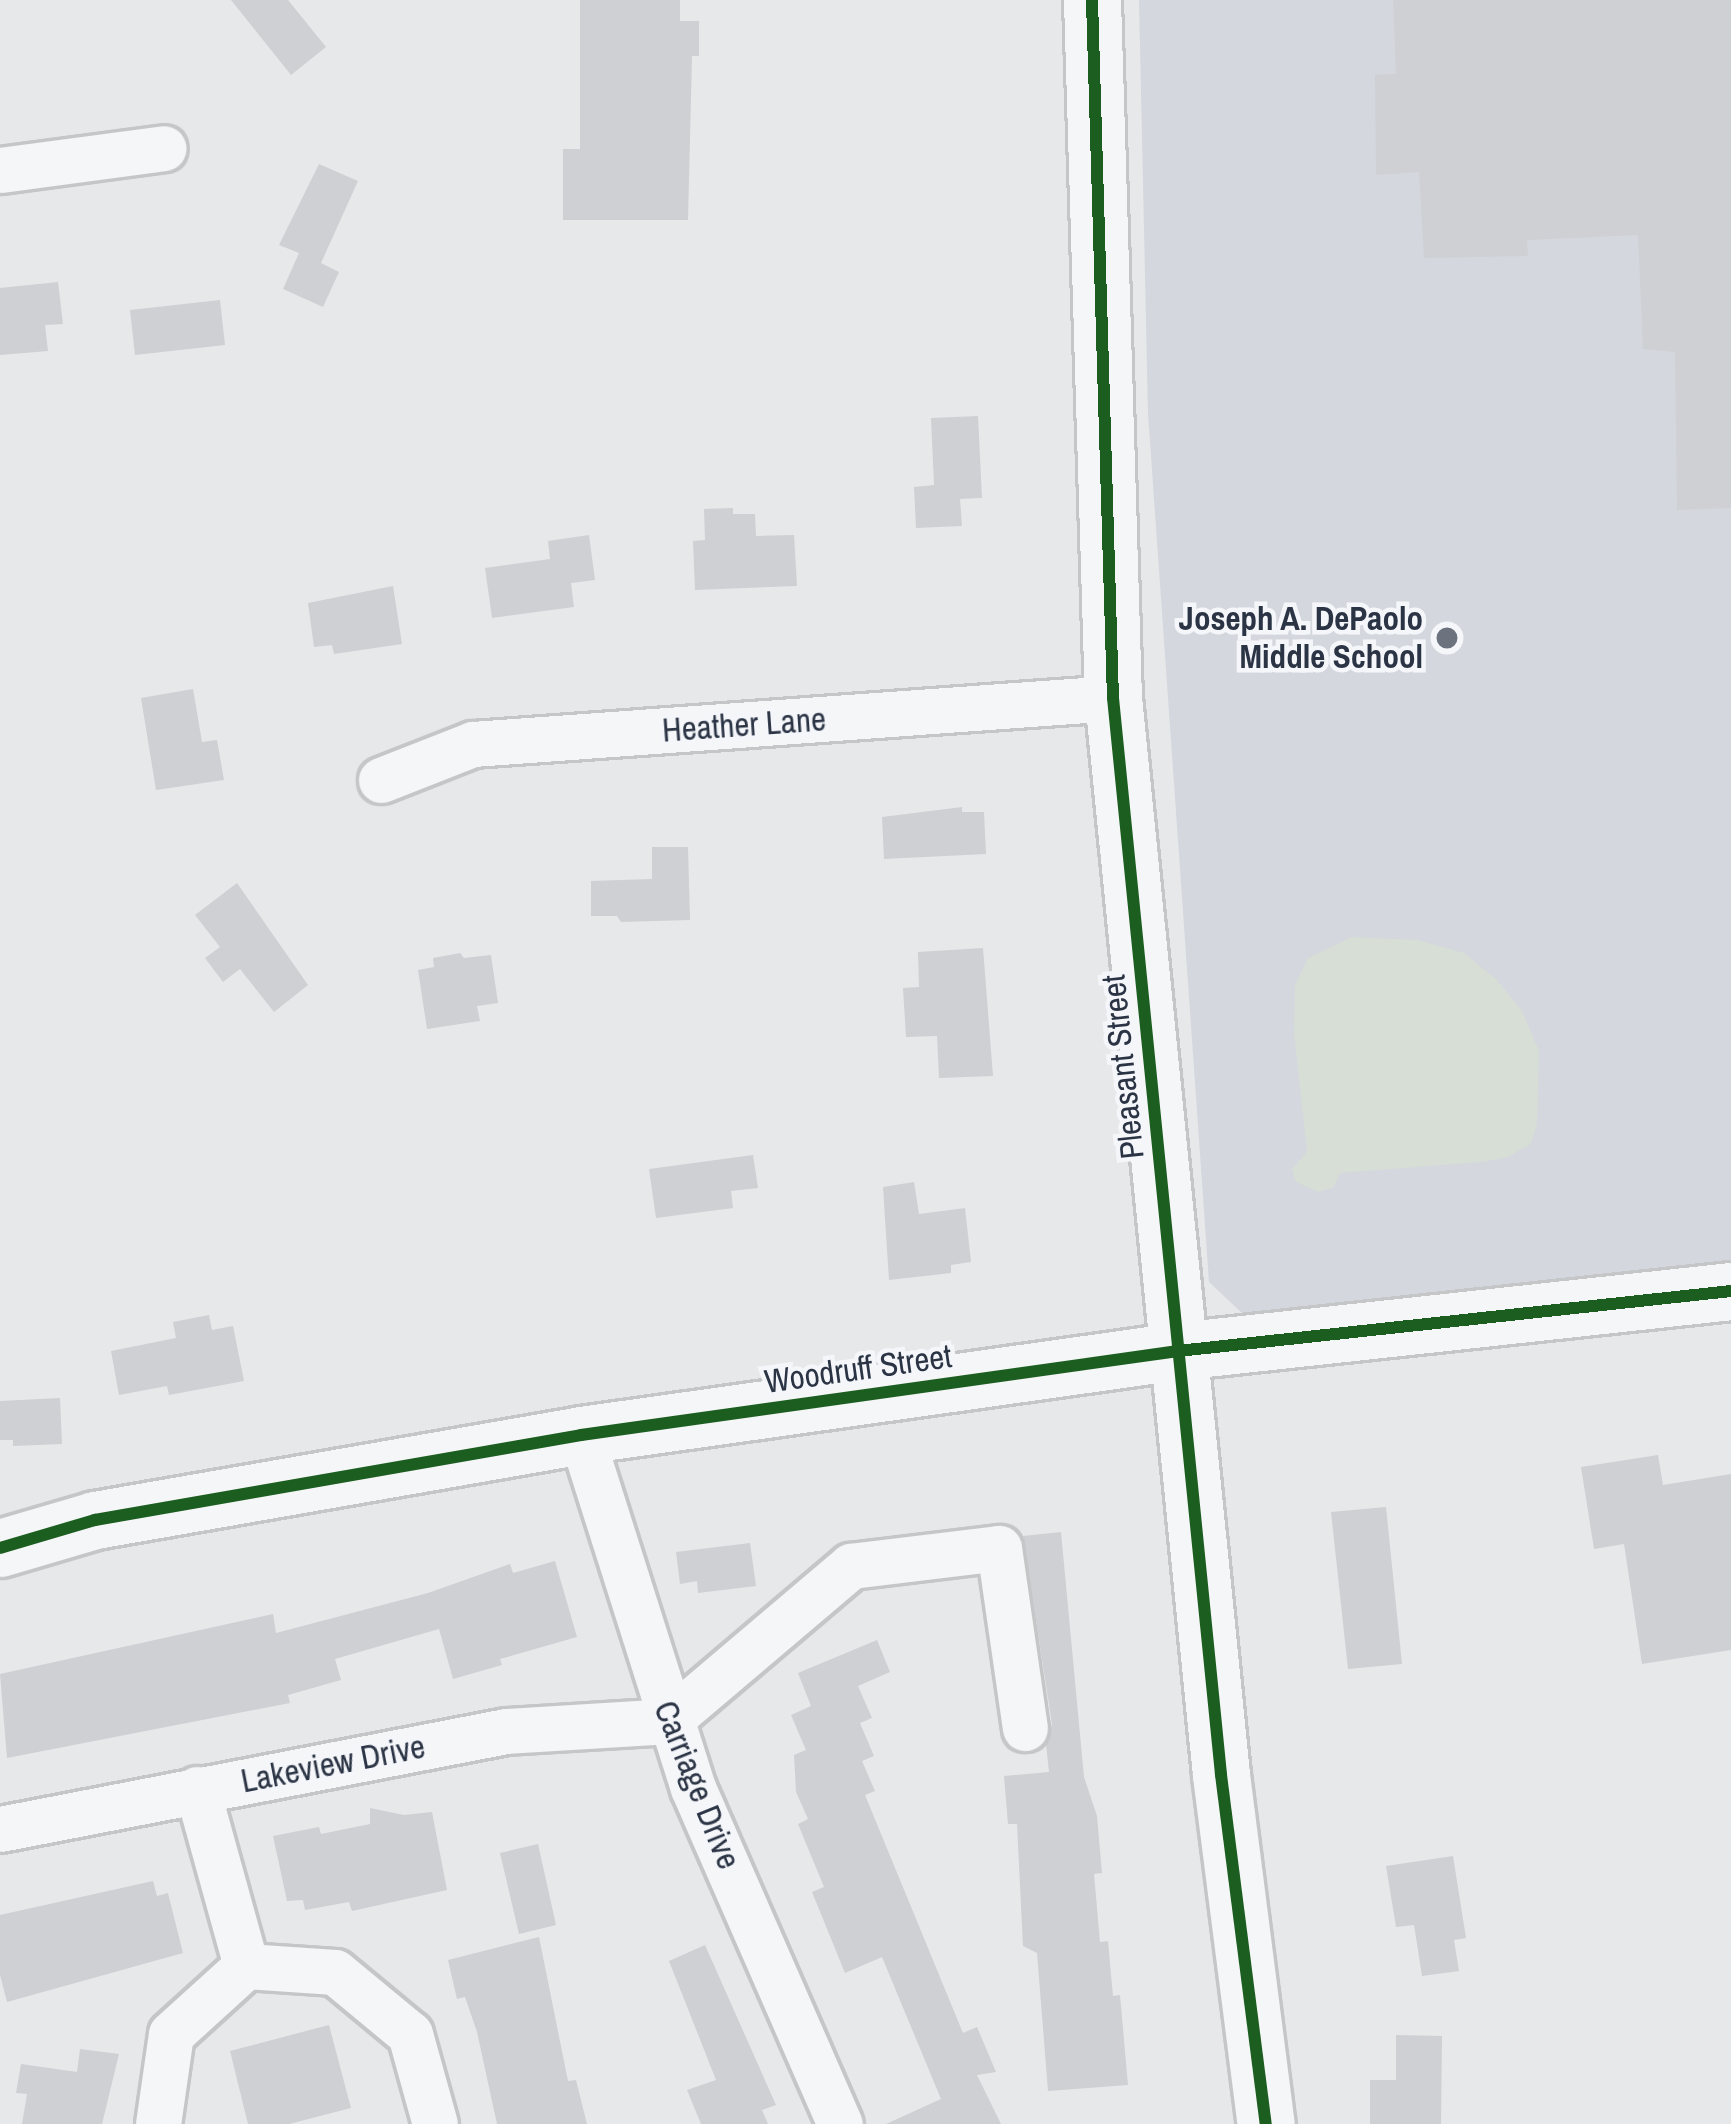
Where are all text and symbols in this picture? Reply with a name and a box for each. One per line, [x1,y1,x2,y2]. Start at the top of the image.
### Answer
place label: Joseph A. DePaolo Middle School [1178,599,1423,677]
marker: Joseph A. DePaolo Middle School [1434,625,1460,651]
street label: Heather Lane [661,700,827,750]
street label: Pleasant Street [1094,973,1152,1161]
street label: Woodruff Street [762,1336,954,1402]
street label: Carriage Drive [645,1695,749,1875]
street label: Lakeview Drive [238,1727,428,1801]

